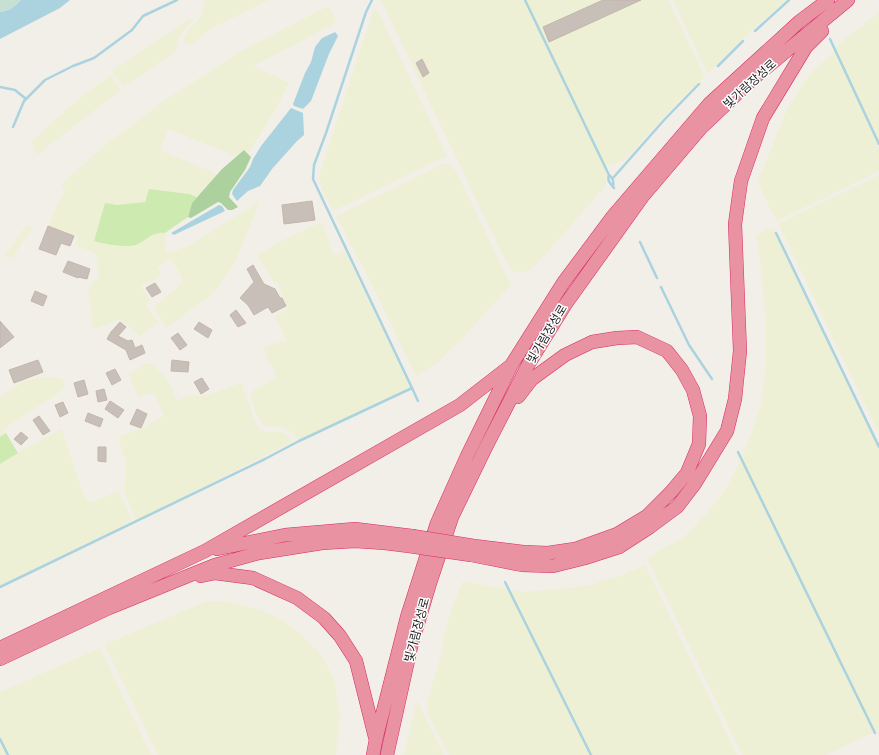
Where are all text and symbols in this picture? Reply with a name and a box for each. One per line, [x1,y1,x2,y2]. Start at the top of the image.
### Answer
street label: 빛가람장성로 [721,57,779,111]
street label: 빛가람장성로 [525,303,569,365]
street label: 빛가람장성로 [403,596,431,664]

